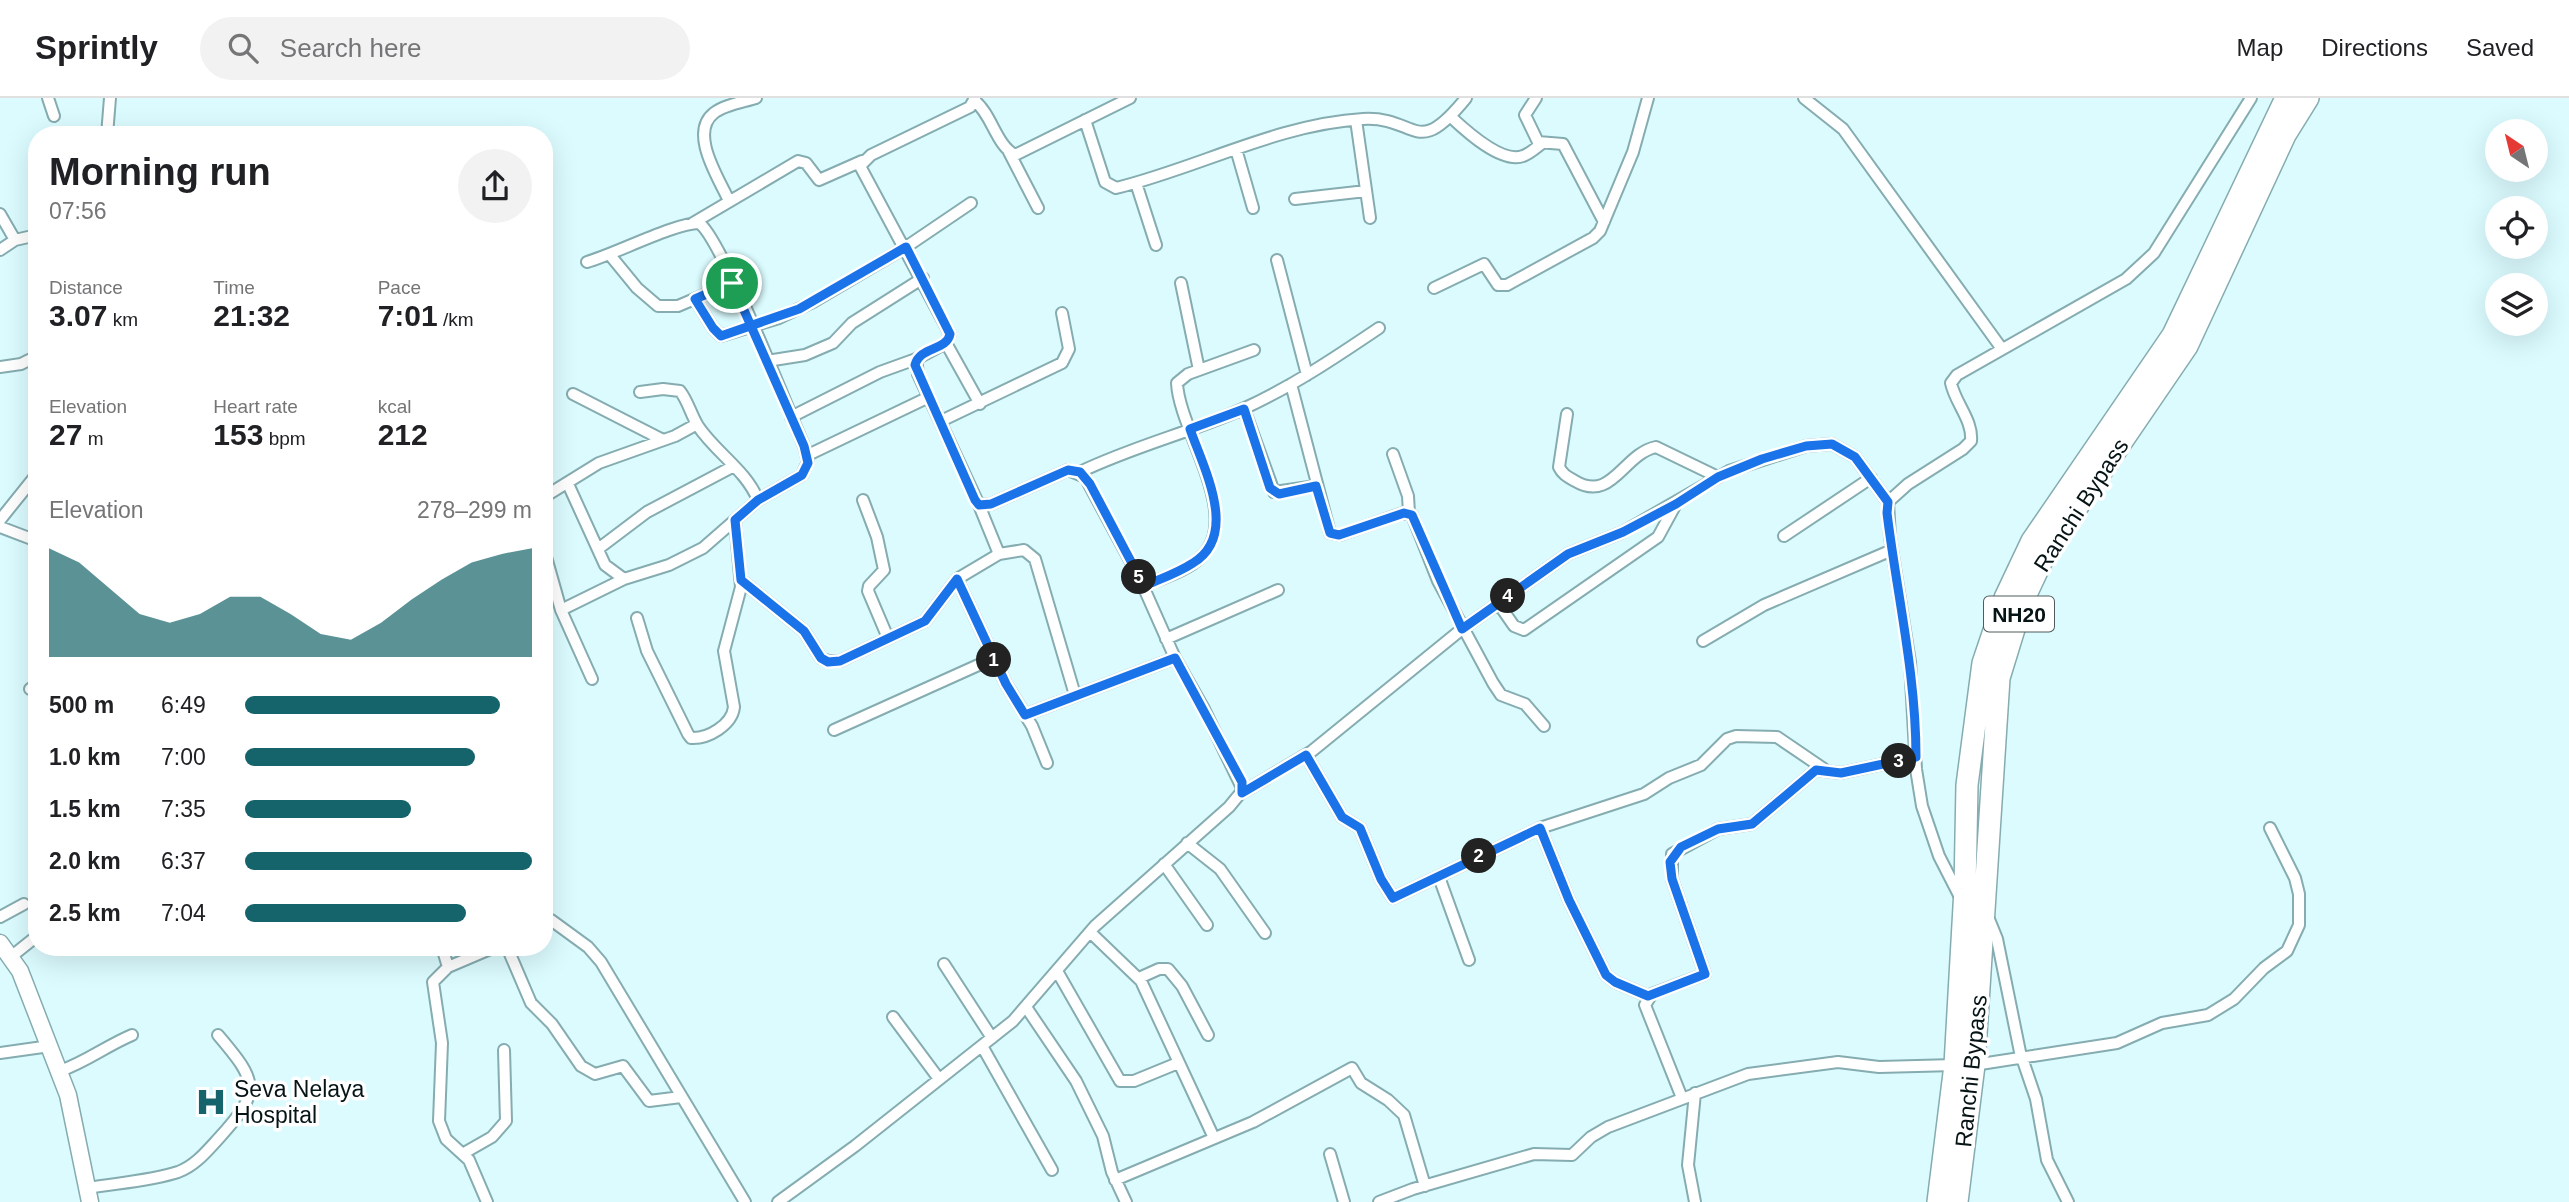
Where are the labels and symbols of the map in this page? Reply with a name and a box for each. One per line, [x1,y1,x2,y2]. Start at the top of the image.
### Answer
north arrow [2485,119,2548,182]
pin [702,253,762,313]
street label: Ranchi Bypass [2028,434,2134,576]
pin: 5 [1122,560,1156,594]
pin: 4 [1490,578,1526,614]
road number: NH20 [1984,596,2054,632]
pin: 1 [976,642,1012,678]
pin: 3 [1882,744,1916,778]
pin: 2 [1462,838,1496,874]
street label: Ranchi Bypass [1950,993,1992,1149]
place label: Seva Nelaya Hospital [234,1076,365,1128]
hospital icon: Seva Nelaya Hospital [194,1085,228,1119]

